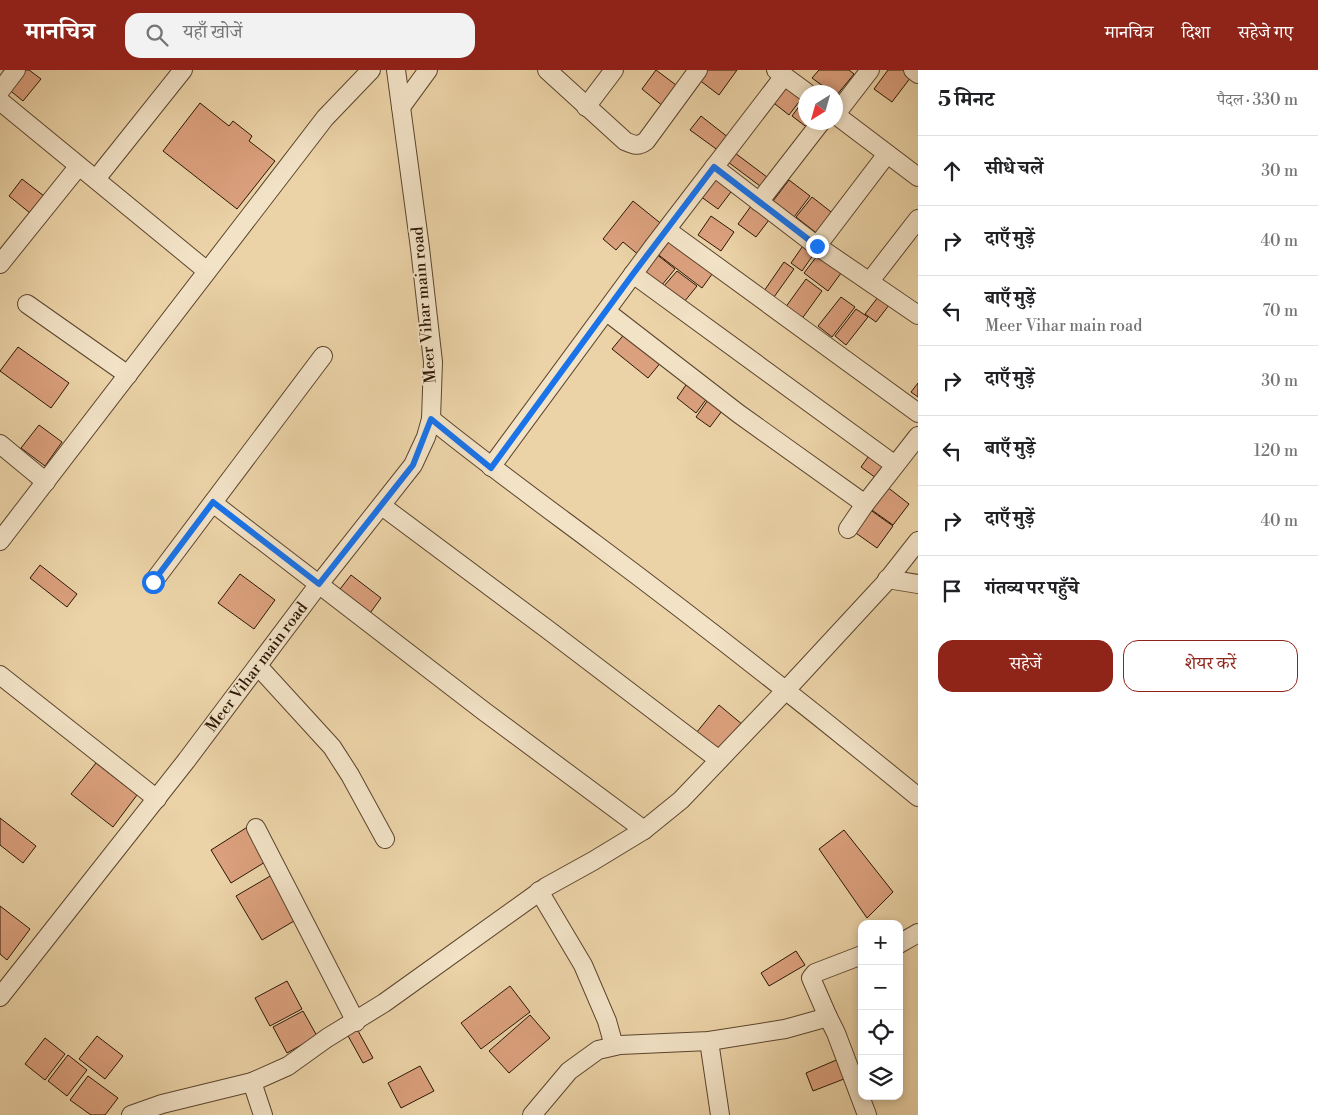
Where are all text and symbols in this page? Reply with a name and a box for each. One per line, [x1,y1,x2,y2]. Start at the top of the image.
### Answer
search box [125,13,475,58]
text: मानचित्र [25,17,95,47]
text: यहाँ खोजें [183,20,242,44]
icon: search [143,21,171,49]
text: मानचित्र [1105,21,1153,44]
text: दिशा [1181,21,1210,44]
text: सहेजे गए [1238,21,1293,44]
north arrow [798,85,843,130]
text: 5 मिनट [938,87,994,113]
text: पैदल · 330 m [1217,90,1298,110]
text: सीधे चलें [985,156,1043,180]
icon: ahead [938,157,966,185]
text: 30 m [1261,161,1298,181]
street label: Meer Vihar main road [407,226,441,384]
text: दाएँ मुड़ें [985,226,1035,250]
icon: right [938,227,966,255]
text: 40 m [1261,231,1298,251]
route end [806,235,829,258]
text: बाएँ मुड़ें [985,286,1035,310]
icon: left [938,297,966,325]
text: 70 m [1262,301,1298,321]
text: Meer Vihar main road [985,316,1142,336]
text: दाएँ मुड़ें [985,366,1035,390]
icon: right [938,367,966,395]
text: 30 m [1261,371,1298,391]
text: बाएँ मुड़ें [985,436,1035,460]
icon: left [938,437,966,465]
text: 120 m [1254,441,1298,461]
text: दाएँ मुड़ें [985,506,1035,530]
icon: right [938,507,966,535]
text: 40 m [1261,511,1298,531]
route start [142,571,165,594]
text: गंतव्य पर पहुँचे [985,576,1079,600]
icon: arrive [938,577,966,605]
street label: Meer Vihar main road [201,598,312,736]
button: सहेजें [938,640,1113,692]
button: शेयर करें [1123,640,1298,692]
map controls [858,920,903,1100]
button: + [858,920,903,965]
button: − [858,965,903,1010]
button: locate [858,1010,903,1055]
button: layers [858,1055,903,1100]

